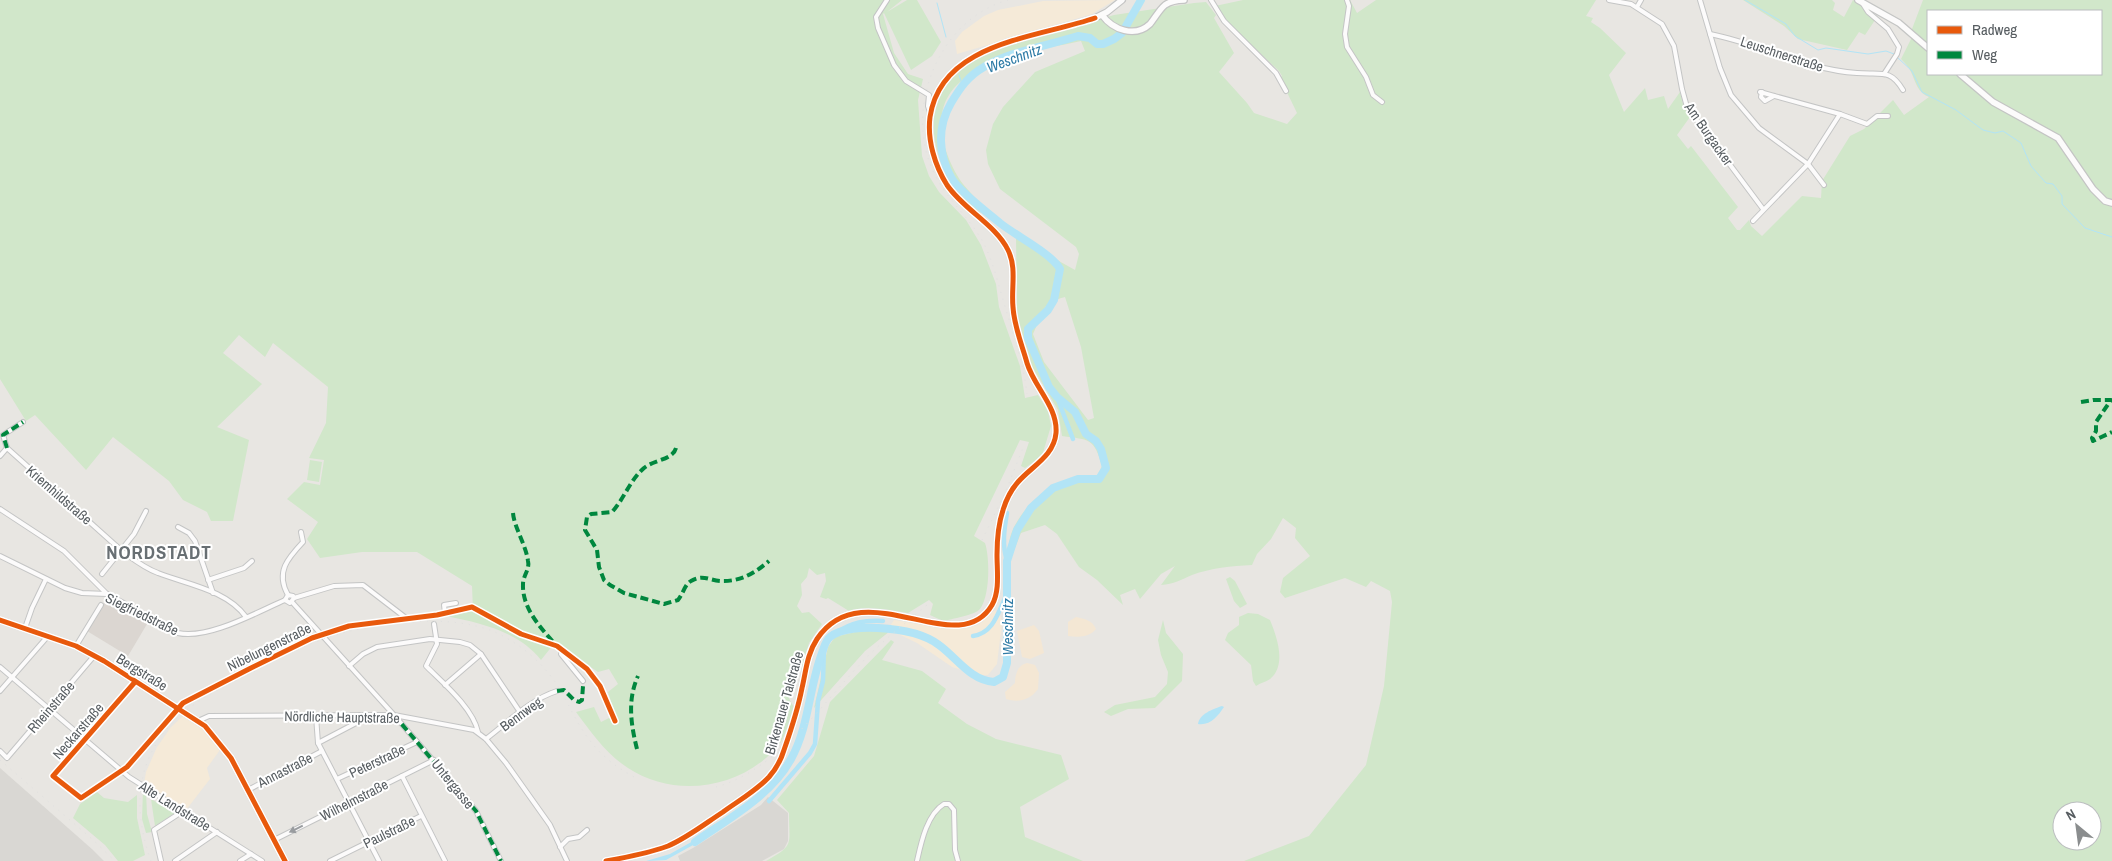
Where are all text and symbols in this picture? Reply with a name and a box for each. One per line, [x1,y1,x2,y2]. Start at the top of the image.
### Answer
legend [1927,10,2102,75]
text: Radweg [1972,19,2017,40]
street label: Leuschnerstraße [1738,32,1826,76]
water label: Weschnitz [984,38,1045,78]
text: Weg [1972,44,1997,65]
street label: Am Burgacker [1680,98,1737,169]
street label: Kriemhildstraße [22,461,96,529]
district label: NORDSTADT [106,539,212,565]
street label: Siegfriedstraße [102,589,182,639]
water label: Weschnitz [997,598,1018,656]
street label: Nibelungenstraße [224,619,314,675]
street label: Bergstraße [113,649,171,695]
street label: Birkenauer Talstraße [761,649,807,757]
street label: Rheinstraße [23,677,79,737]
street label: Bennweg [496,692,546,735]
street label: Neckarstraße [49,699,107,763]
street label: Nördliche Hauptstraße [284,707,400,727]
street label: Peterstraße [346,740,408,782]
street label: Annastraße [254,749,316,792]
street label: Untergasse [428,756,478,812]
street label: Wilhelmstraße [317,775,391,825]
street label: Alte Landstraße [135,776,214,835]
north arrow [2052,801,2102,851]
text: N [2063,805,2079,825]
street label: Paulstraße [360,812,418,852]
one-way arrow [289,825,303,833]

